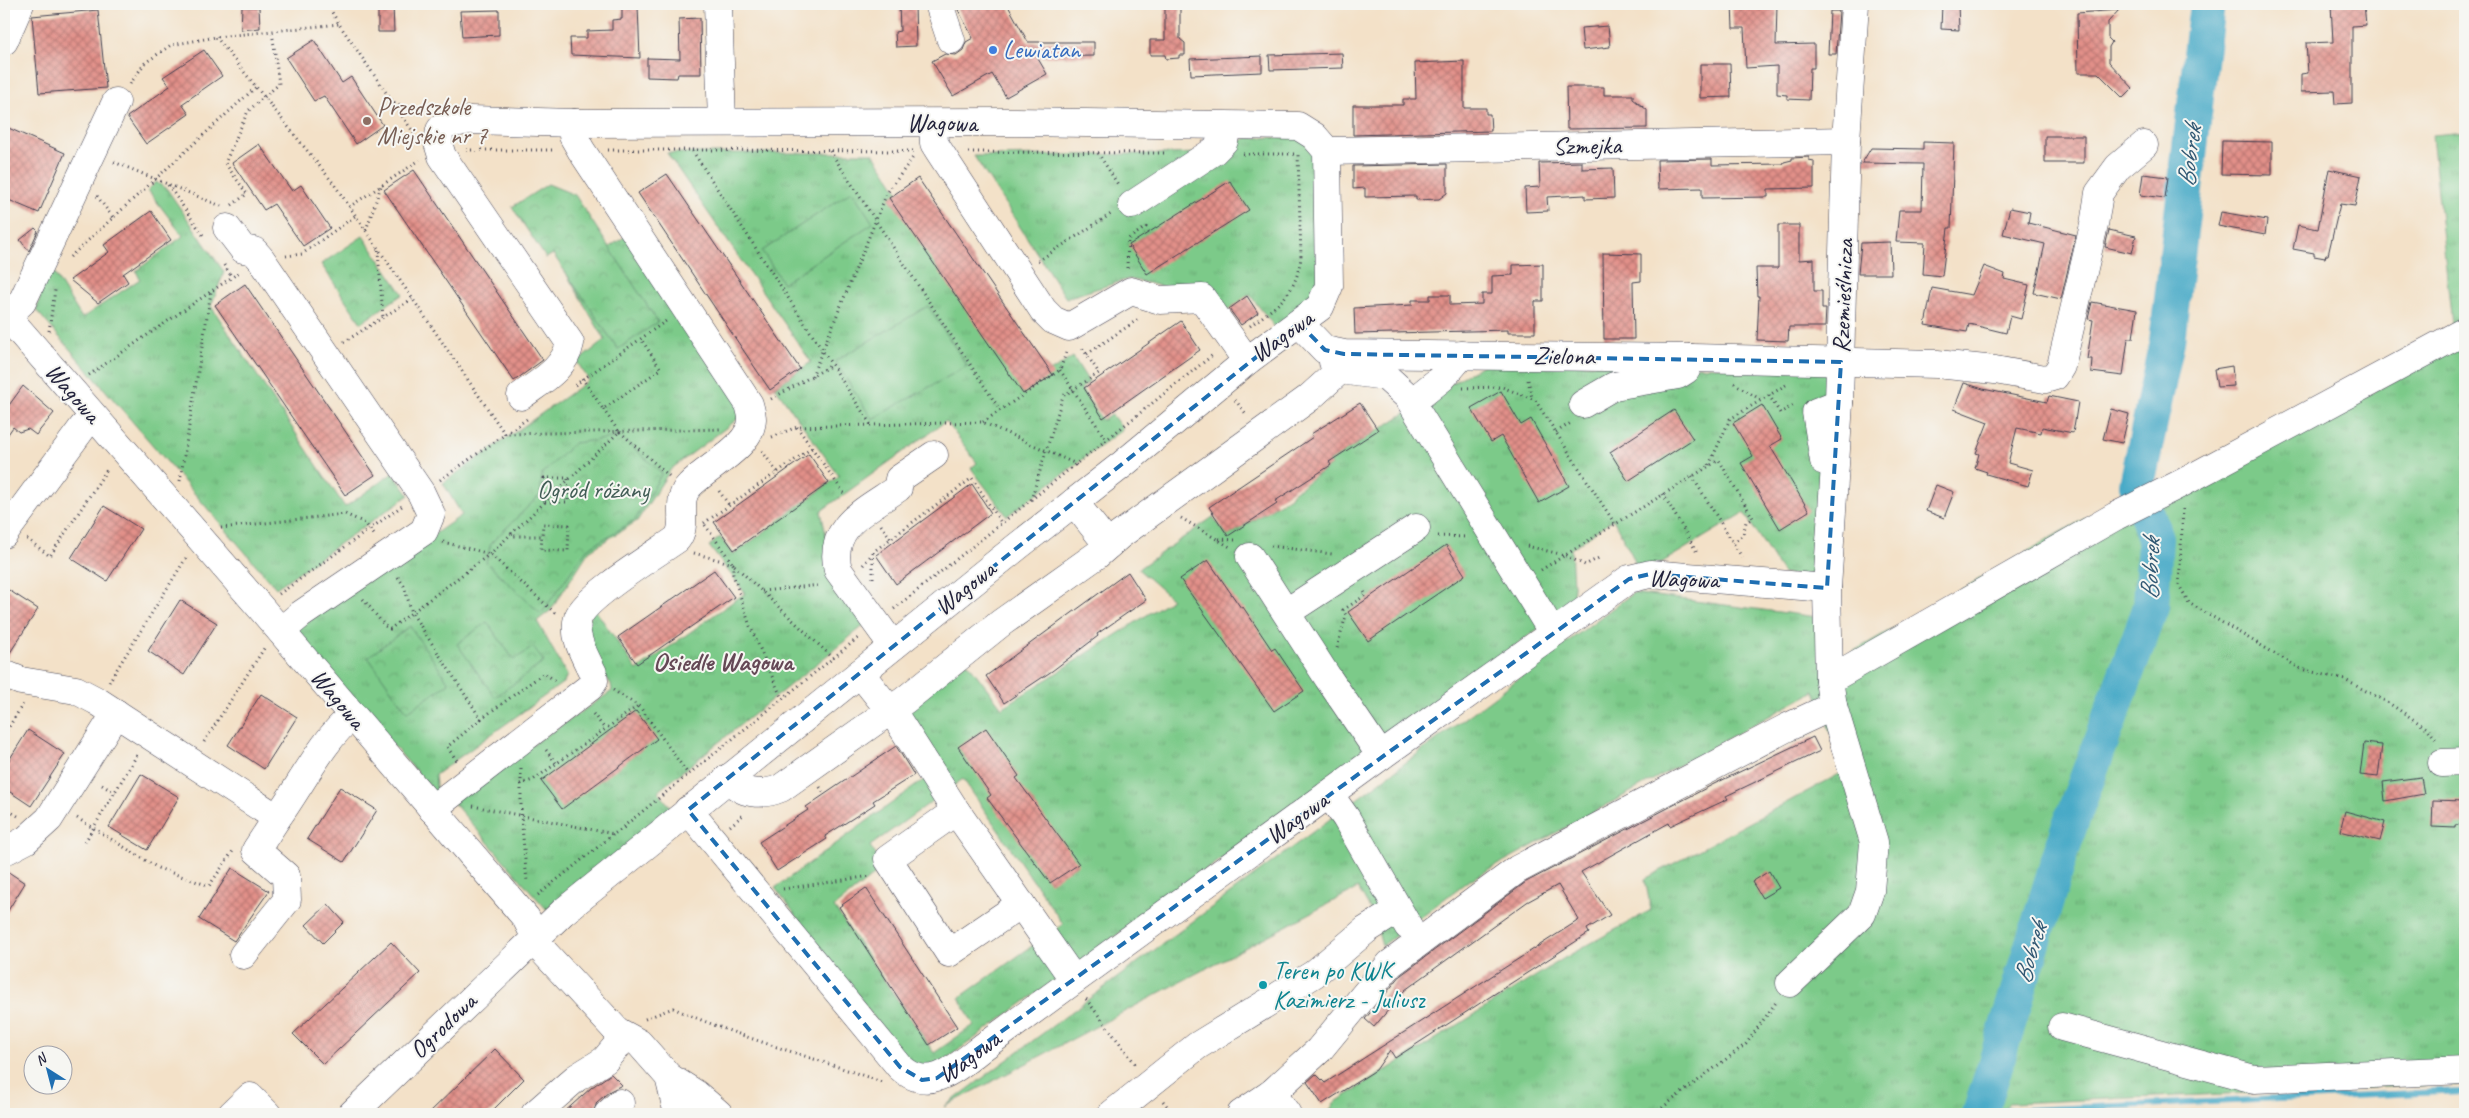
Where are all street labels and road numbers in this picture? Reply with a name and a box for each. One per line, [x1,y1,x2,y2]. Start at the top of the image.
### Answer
street label: Wagowa [907,107,980,139]
street label: Szmejka [1553,129,1623,163]
street label: Rzemieślnicza [1825,237,1861,353]
street label: Wagowa [1244,301,1322,369]
street label: Zielona [1533,339,1597,373]
street label: Wagowa [38,356,110,432]
street label: Wagowa [928,552,1004,622]
street label: Wagowa [1649,562,1722,596]
street label: Wagowa [303,662,374,738]
street label: Wagowa [1259,783,1337,851]
street label: Ogrodowa [403,984,485,1066]
street label: Wagowa [933,1022,1009,1090]

